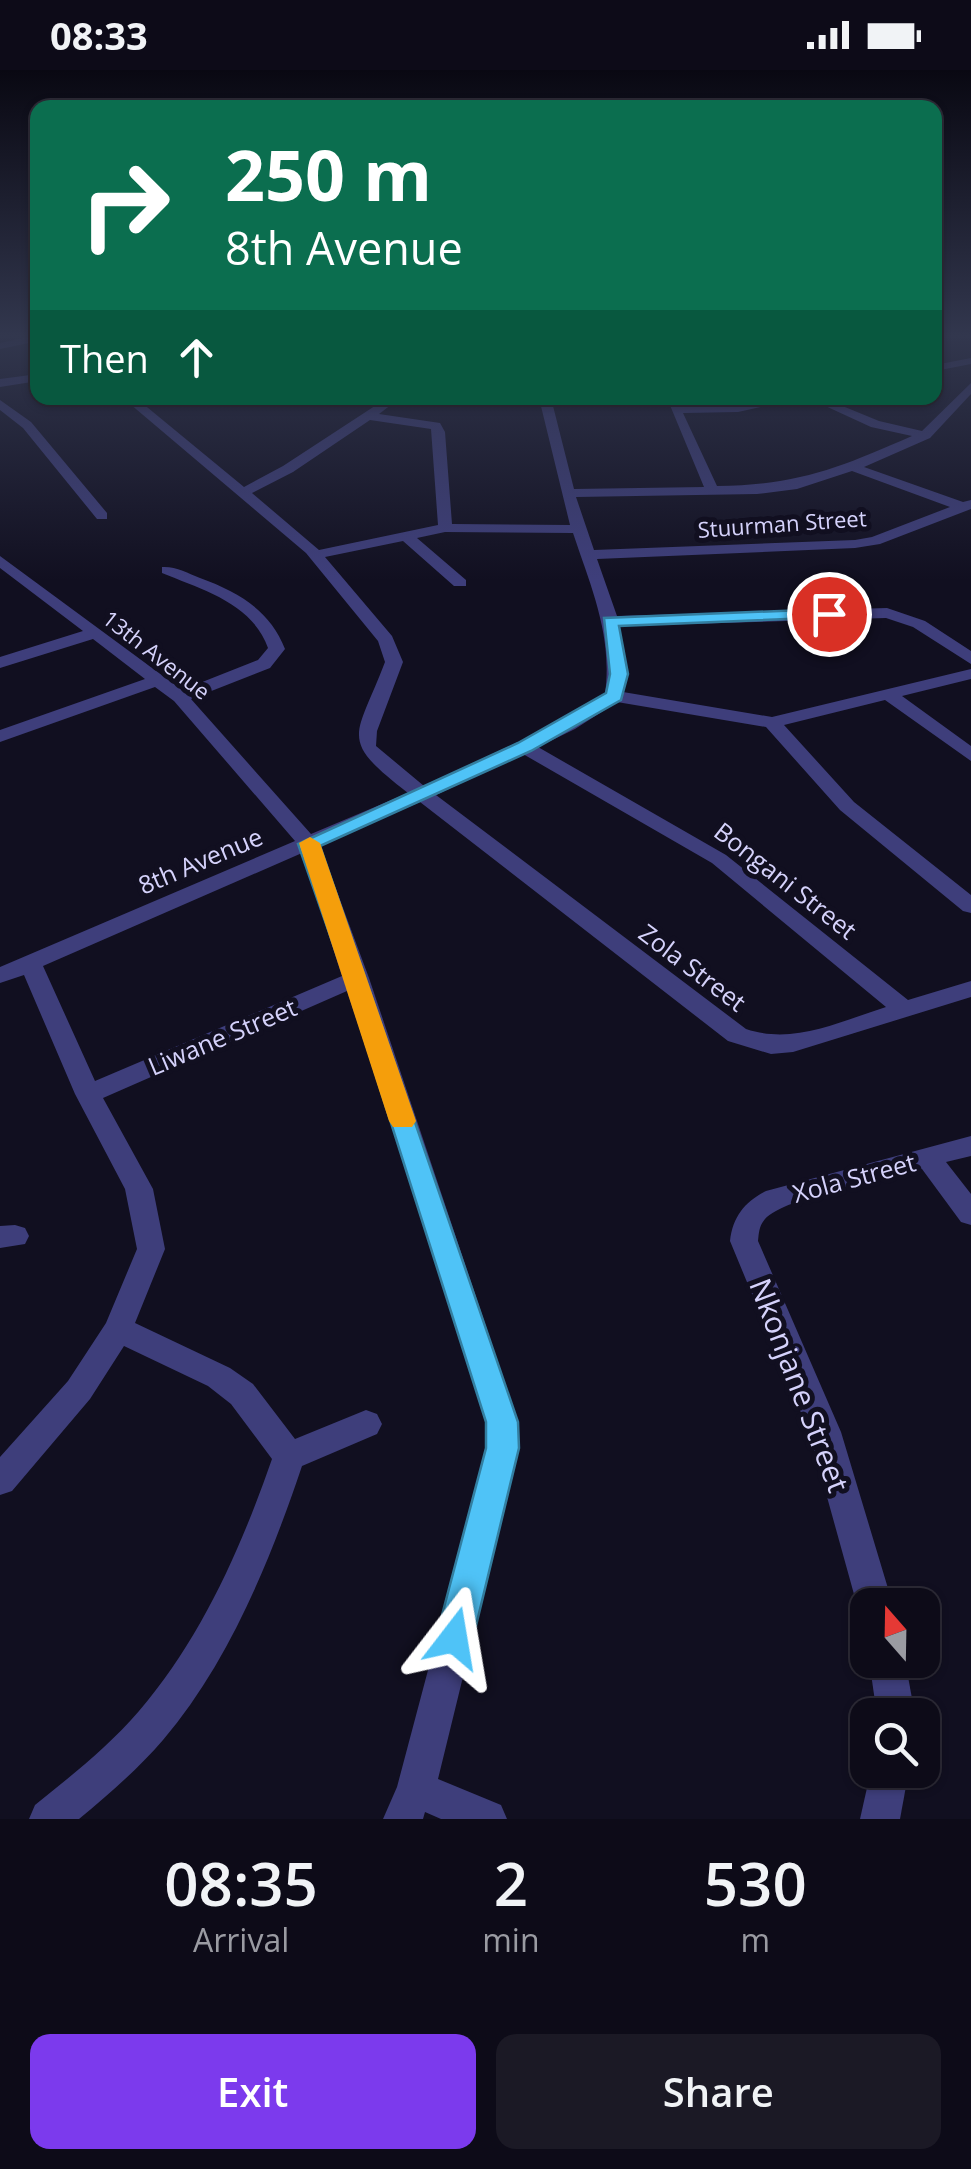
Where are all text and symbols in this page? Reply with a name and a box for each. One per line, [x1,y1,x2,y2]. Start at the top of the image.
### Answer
text: 08:33 [50,9,148,61]
text: 250 m [225,126,432,222]
icon: right [60,140,190,270]
text: 8th Avenue [225,217,463,278]
icon: ahead [169,330,224,385]
text: Then [60,332,149,384]
street label: Stuurman Street [697,502,868,544]
pin [787,572,872,657]
icon: arrive [802,587,857,642]
street label: 13th Avenue [97,603,217,705]
street label: Bongani Street [708,814,864,946]
street label: 8th Avenue [133,819,267,901]
street label: Zola Street [633,916,754,1019]
street label: Liwane Street [142,989,302,1083]
street label: Xola Street [789,1144,919,1210]
street label: Nkonjane Street [740,1272,860,1498]
position arrow [402,1586,506,1690]
north arrow [850,1588,940,1678]
map controls [850,1588,940,1788]
button: search [850,1698,940,1788]
text: 08:35 [164,1842,318,1924]
text: 2 [494,1842,528,1924]
text: 530 [704,1842,807,1924]
text: Arrival [193,1918,289,1961]
text: min [482,1918,540,1961]
text: m [740,1918,770,1961]
button: Exit [30,2034,476,2149]
button: Share [496,2034,941,2149]

